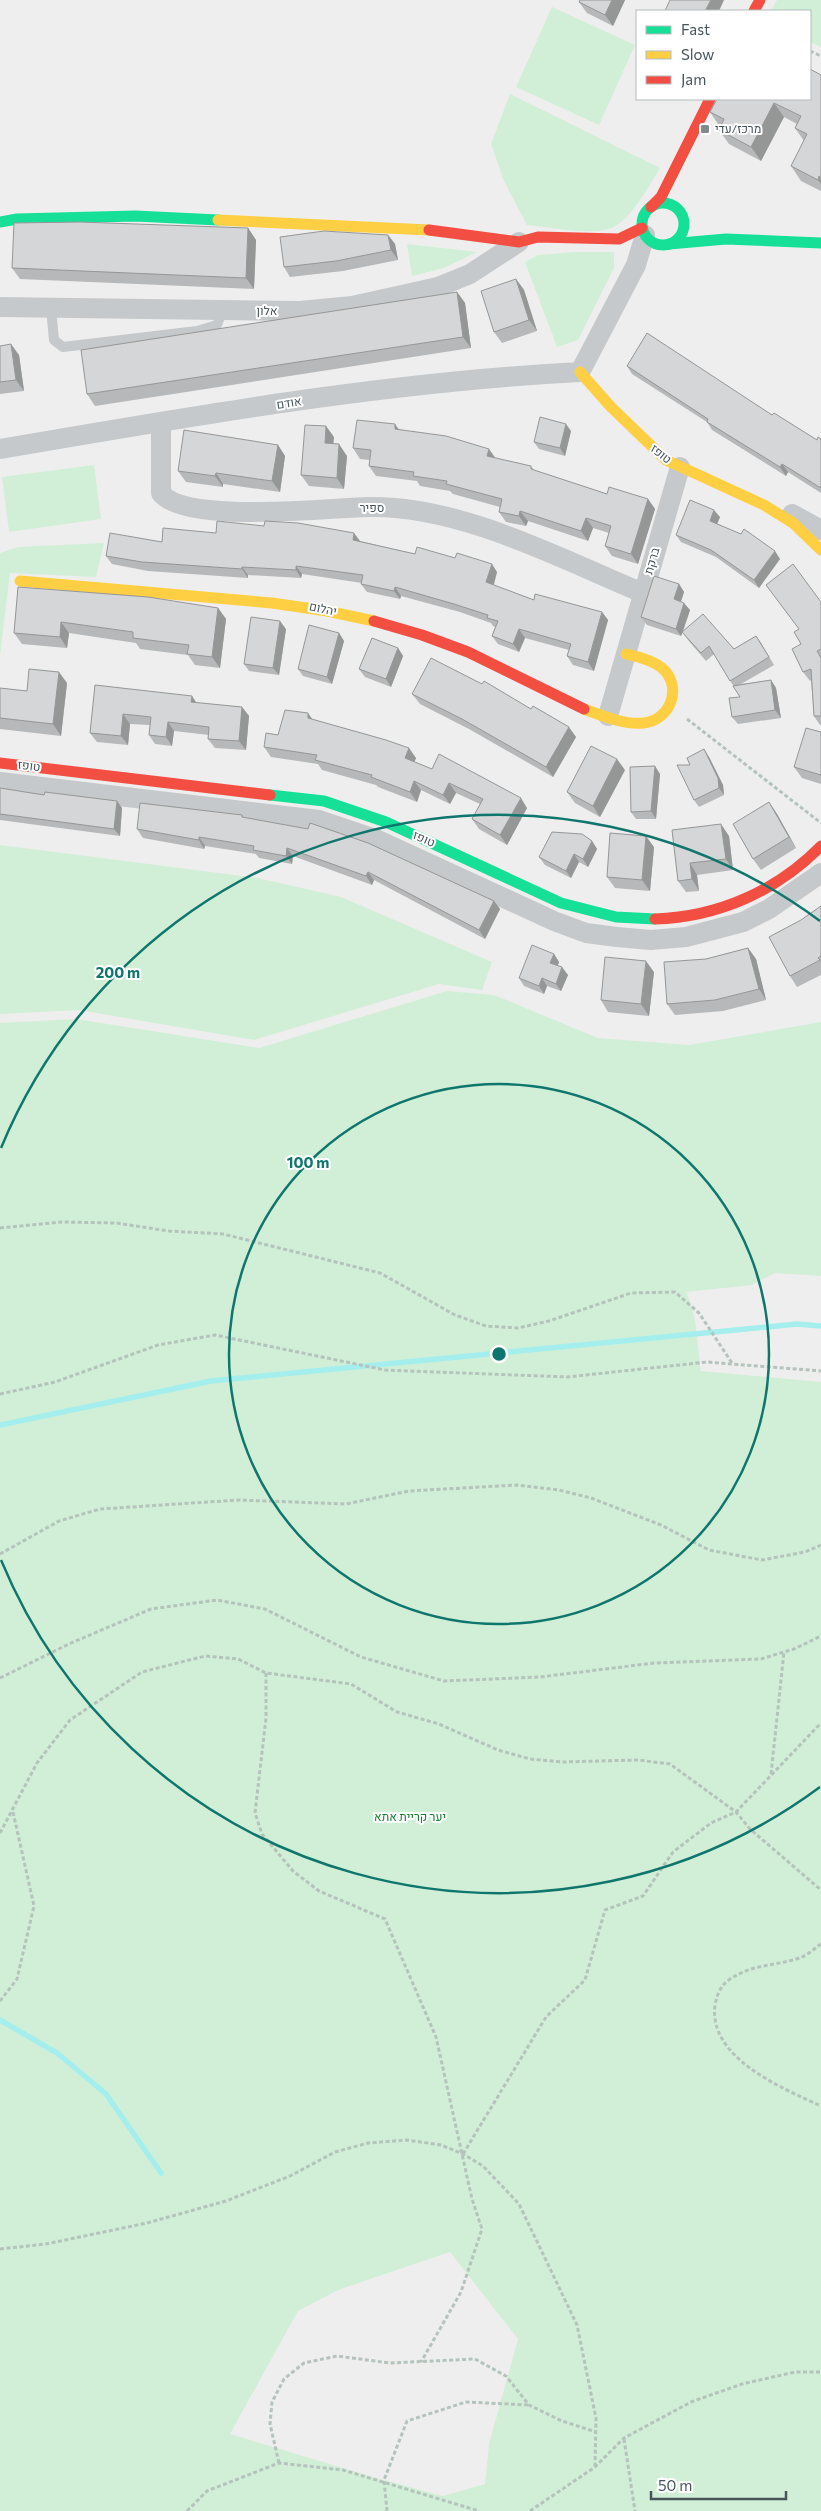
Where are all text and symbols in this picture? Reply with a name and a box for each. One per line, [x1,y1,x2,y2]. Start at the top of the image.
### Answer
legend [636,10,811,100]
text: Fast [681,20,710,38]
text: Slow [681,45,714,63]
text: Jam [681,70,706,88]
place label: מרכז/עדי [715,121,761,135]
marker: מרכז/עדי [699,123,711,135]
street label: אלון [256,303,278,317]
street label: אודם [275,393,303,411]
street label: טופז [648,441,675,466]
street label: ספיר [360,500,384,514]
street label: ברקת [641,545,662,576]
street label: יהלום [308,598,338,618]
street label: טופז [17,757,41,773]
street label: טופז [411,827,438,849]
text: 200 m [96,963,140,981]
text: 100 m [287,1153,329,1171]
centre of rings [490,1345,508,1363]
park label: יער קריית אתא [374,1809,446,1823]
scale bar [651,2468,786,2500]
text: 50 m [658,2476,692,2494]

